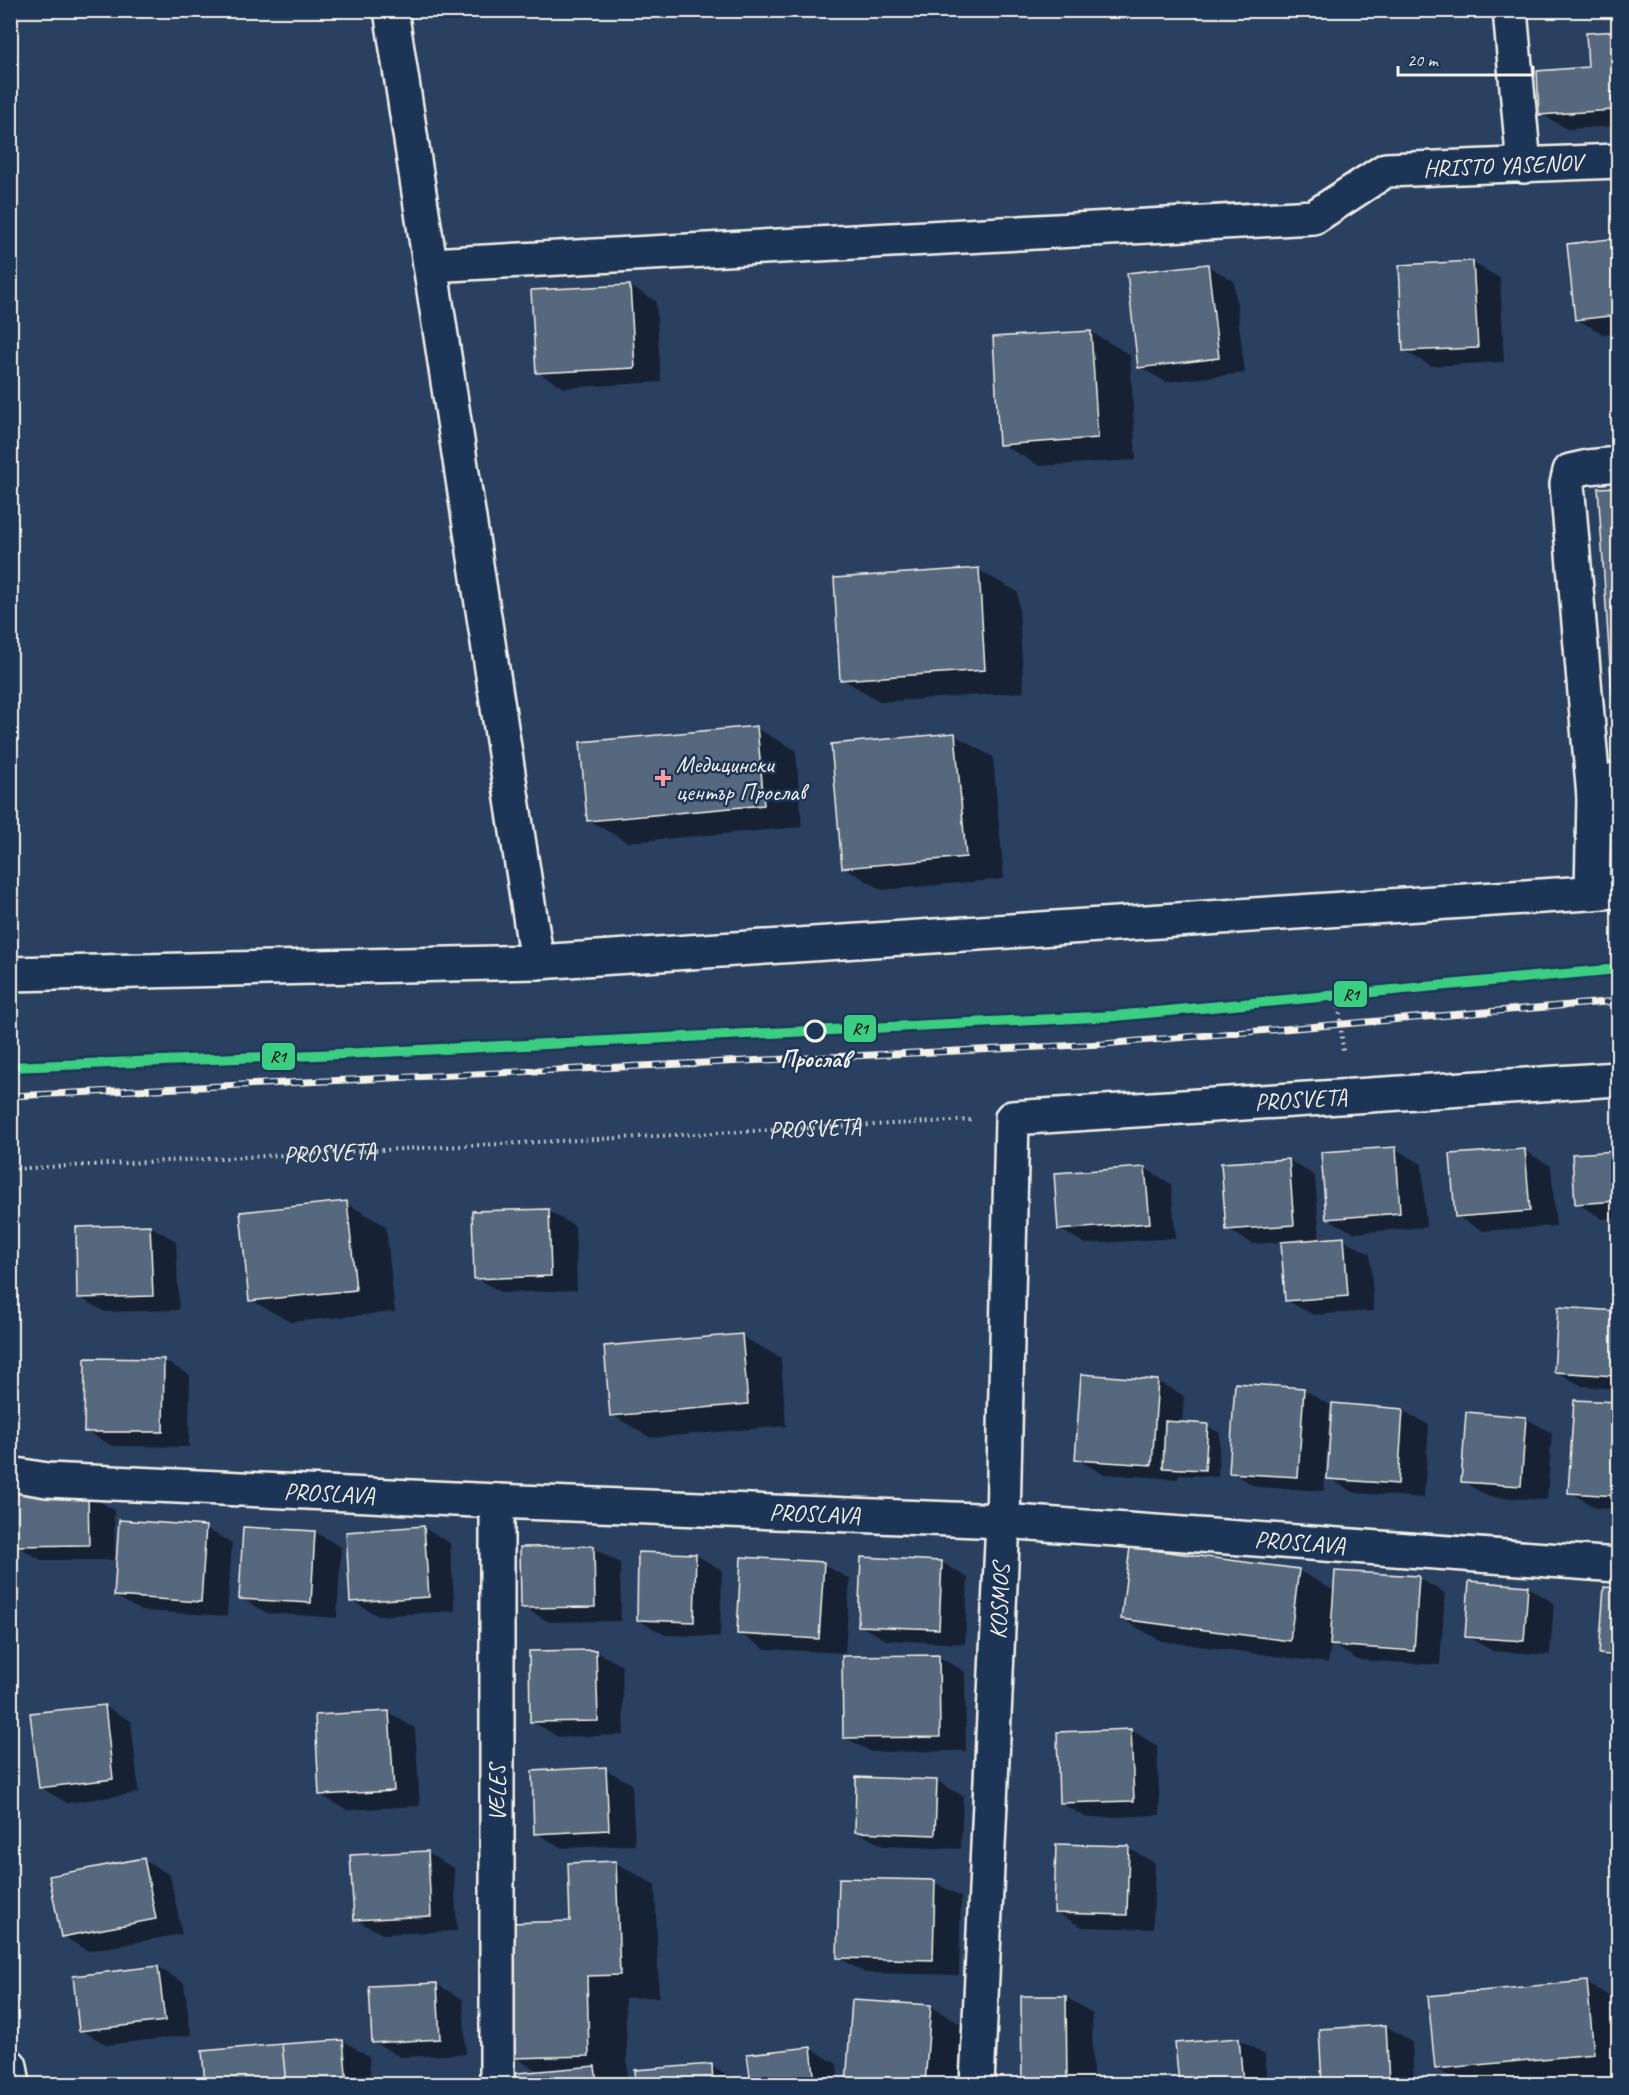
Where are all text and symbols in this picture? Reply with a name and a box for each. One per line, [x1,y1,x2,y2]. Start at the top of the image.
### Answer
scale bar [1398,39,1533,77]
text: 20 m [1407,49,1440,71]
street label: HRISTO YASENOV [1423,147,1588,184]
place label: Медицински център Прослав [676,749,809,807]
marker: Медицински център Прослав [654,769,672,787]
line badge: R1 [1333,980,1368,1008]
text: R1 [1343,985,1361,1005]
line badge: R1 [843,1014,877,1043]
text: R1 [852,1019,870,1039]
marker: Прослав [804,1020,826,1042]
line badge: R1 [261,1042,296,1071]
place label: Прослав [780,1044,855,1074]
text: R1 [270,1047,288,1067]
street label: PROSVETA [1253,1081,1349,1117]
street label: PROSVETA [768,1111,863,1145]
street label: PROSVETA [283,1135,378,1170]
street label: PROSLAVA [283,1476,376,1510]
street label: PROSLAVA [769,1497,862,1530]
street label: PROSLAVA [1253,1524,1347,1561]
street label: KOSMOS [983,1559,1016,1640]
street label: VELES [482,1761,512,1822]

